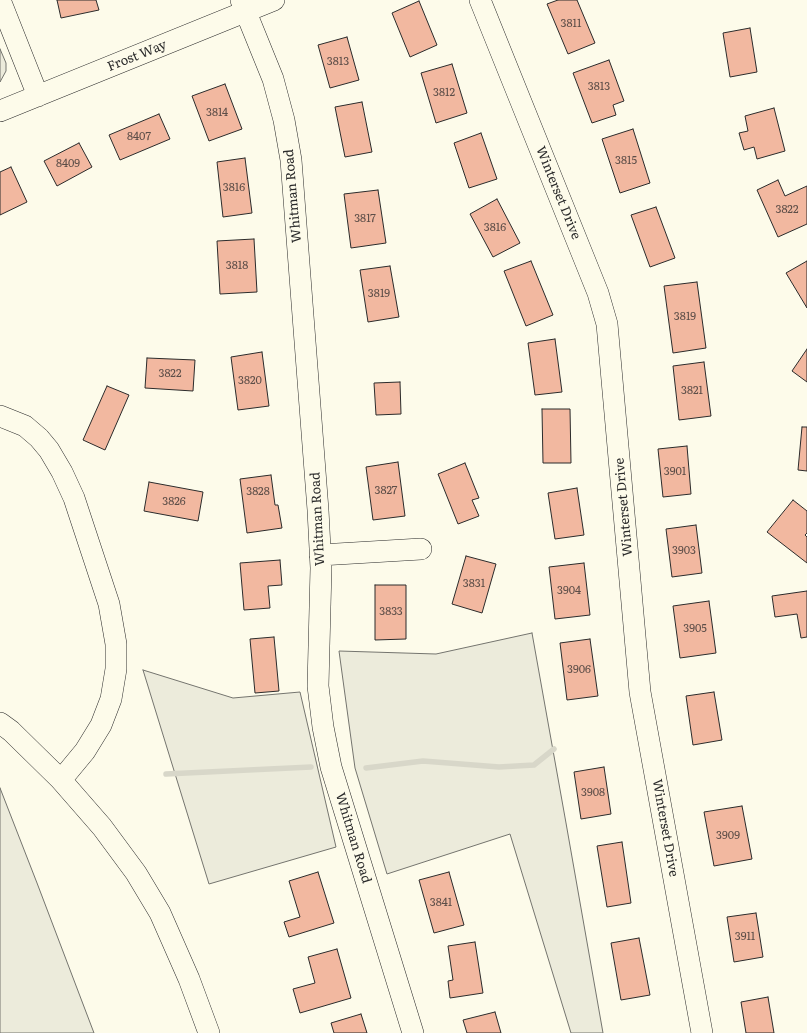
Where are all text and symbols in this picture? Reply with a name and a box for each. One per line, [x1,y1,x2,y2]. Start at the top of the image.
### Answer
house number: 3811 [561,17,581,31]
street label: Frost Way [105,37,169,75]
house number: 3813 [327,55,349,69]
house number: 3813 [588,80,610,94]
house number: 3812 [433,86,455,100]
house number: 3814 [206,106,228,120]
house number: 8407 [127,130,151,144]
street label: Winterset Drive [532,144,584,242]
street label: Whitman Road [281,149,305,243]
house number: 3815 [615,154,637,168]
house number: 8409 [56,157,80,171]
house number: 3816 [223,181,245,195]
house number: 3822 [775,203,799,217]
house number: 3817 [354,212,376,226]
house number: 3816 [484,221,506,235]
house number: 3818 [226,259,248,273]
house number: 3819 [368,287,390,301]
house number: 3819 [674,310,696,324]
house number: 3822 [158,367,182,381]
house number: 3820 [238,374,262,388]
house number: 3821 [681,384,703,398]
street label: Winterset Drive [612,457,636,557]
house number: 3901 [664,465,686,479]
street label: Whitman Road [308,472,328,566]
house number: 3827 [375,484,397,498]
house number: 3828 [246,485,270,499]
house number: 3826 [162,495,186,509]
house number: 3903 [672,544,696,558]
house number: 3831 [463,577,485,591]
house number: 3904 [557,584,581,598]
house number: 3833 [379,605,403,619]
house number: 3905 [683,622,707,636]
house number: 3906 [567,663,591,677]
street label: Winterset Drive [649,778,681,878]
house number: 3908 [581,786,605,800]
street label: Whitman Road [332,791,374,885]
house number: 3909 [716,829,740,843]
house number: 3841 [430,896,452,910]
house number: 3911 [735,930,755,944]

